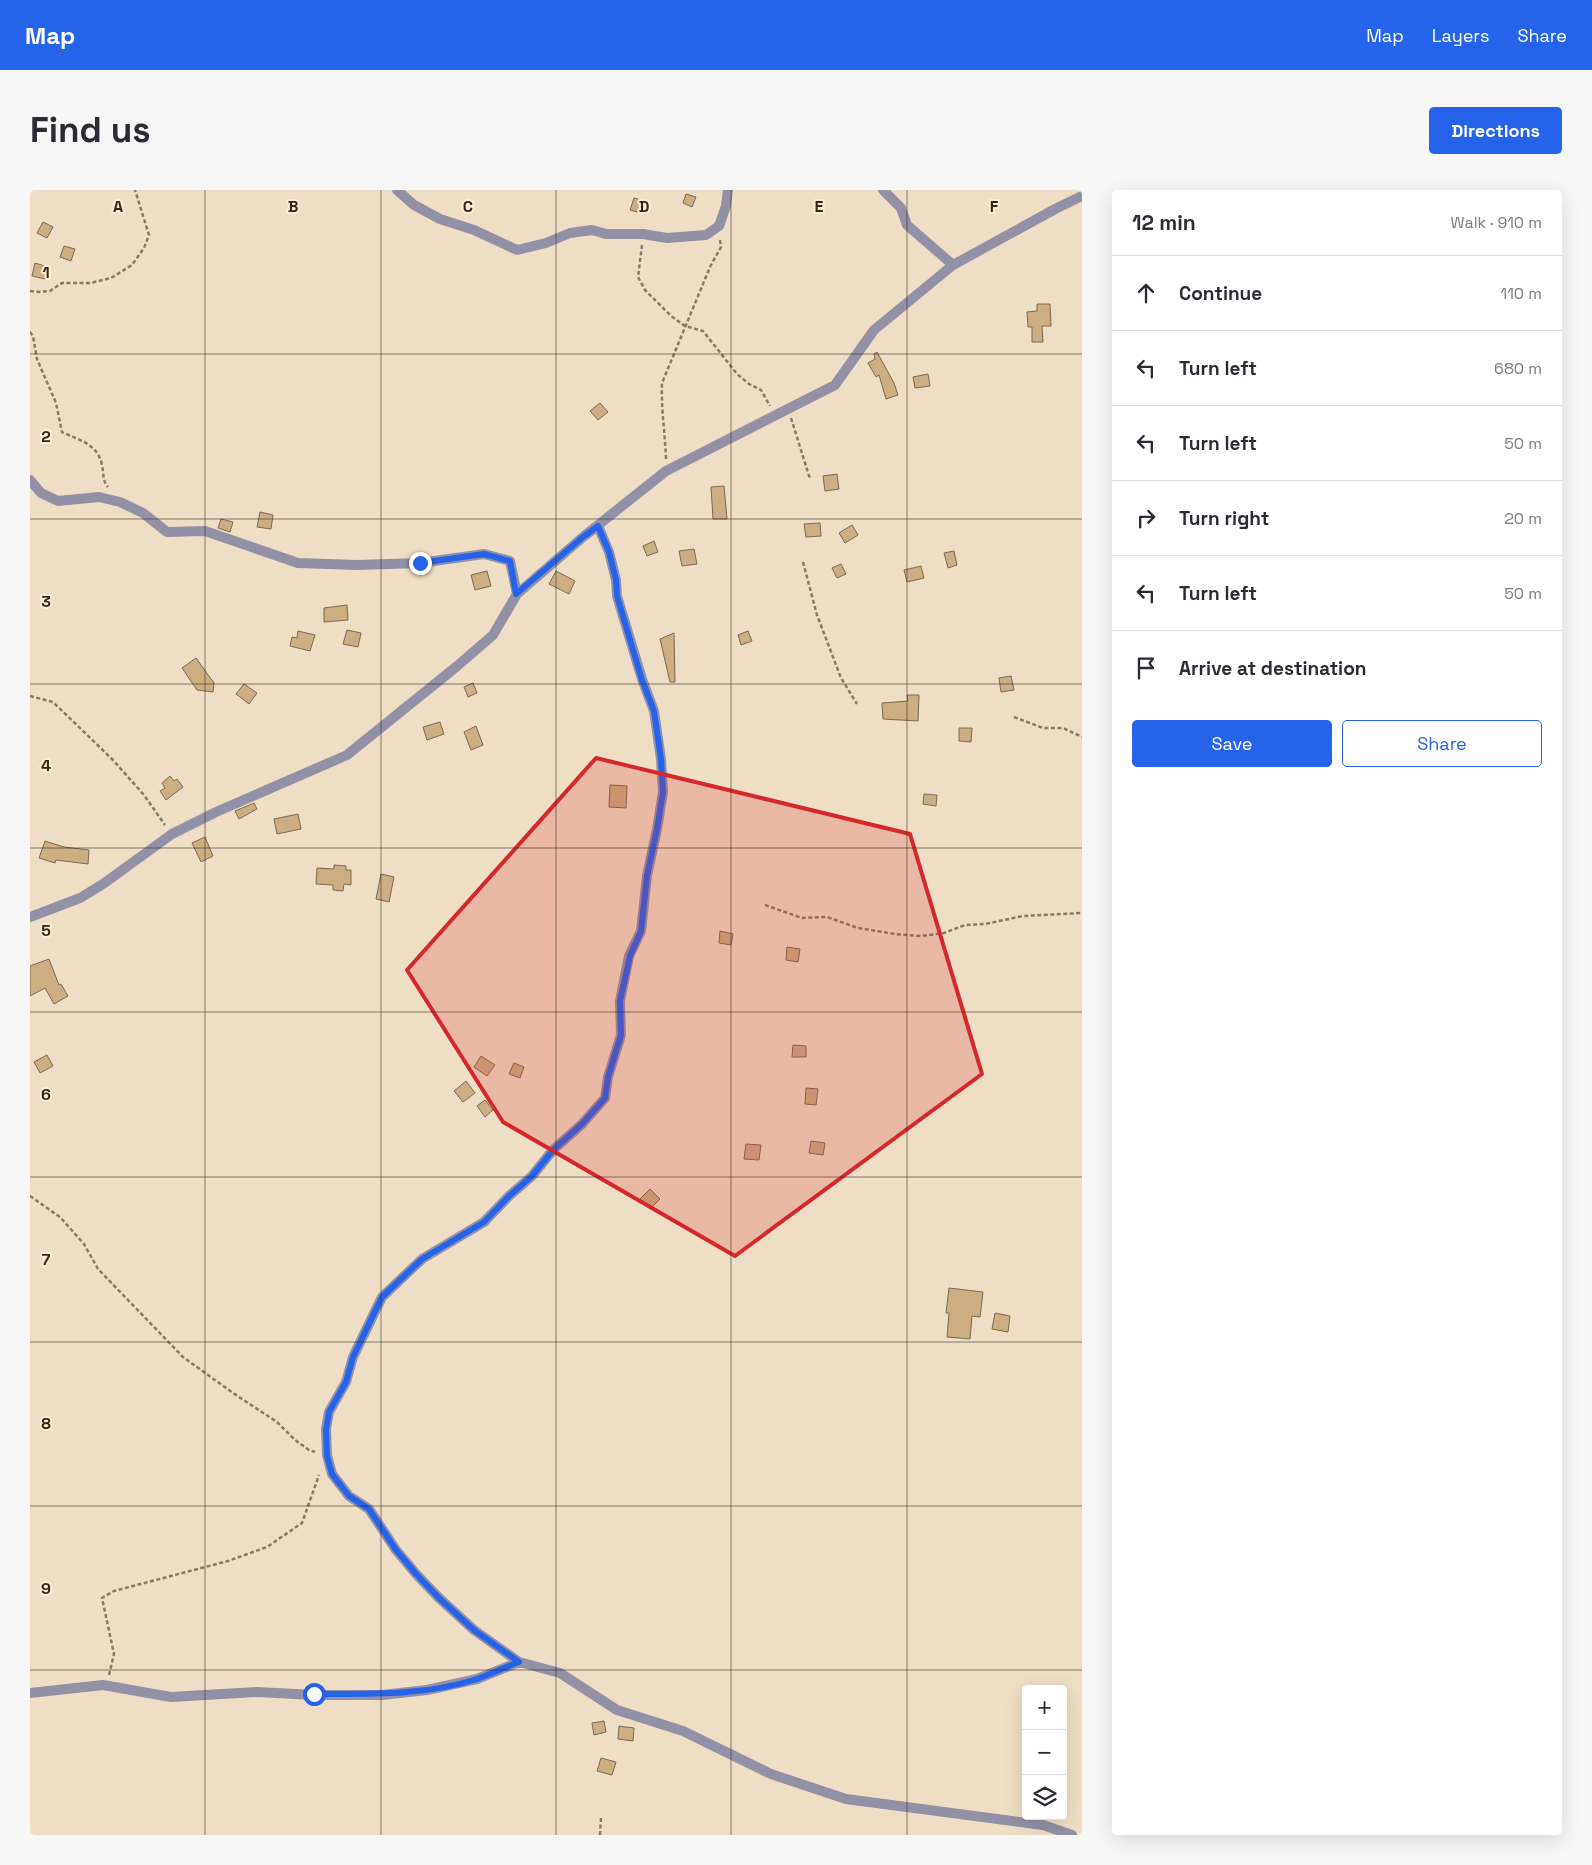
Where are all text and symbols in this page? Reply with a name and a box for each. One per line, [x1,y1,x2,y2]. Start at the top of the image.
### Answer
text: Map [25,20,75,51]
text: Map [1366,24,1404,47]
text: Layers [1432,24,1489,47]
text: Share [1517,24,1567,47]
button: Directions [1429,107,1562,154]
text: Find us [30,108,151,152]
text: A [113,196,123,217]
text: B [288,196,298,217]
text: C [463,196,473,217]
text: D [639,196,649,217]
text: E [815,196,824,217]
text: F [990,196,999,217]
text: 12 min [1132,209,1196,236]
text: Walk · 910 m [1451,212,1542,233]
text: 1 [42,262,50,283]
icon: ahead [1132,279,1160,307]
text: Continue [1179,281,1262,306]
text: 110 m [1500,283,1542,304]
icon: left [1132,354,1160,382]
text: Turn left [1179,356,1257,381]
text: 680 m [1494,358,1542,379]
text: 2 [41,426,51,447]
icon: left [1132,429,1160,457]
text: Turn left [1179,431,1257,456]
text: 50 m [1504,433,1542,454]
icon: right [1132,504,1160,532]
text: Turn right [1179,506,1269,531]
text: 20 m [1504,508,1542,529]
route end [409,552,432,575]
icon: left [1132,579,1160,607]
text: Turn left [1179,581,1257,606]
text: 50 m [1504,583,1542,604]
text: 3 [41,591,51,612]
icon: arrive [1132,654,1160,682]
text: Arrive at destination [1179,656,1367,681]
button: Save [1132,720,1332,767]
button: Share [1342,720,1542,767]
text: 4 [41,755,51,776]
text: 5 [41,920,51,941]
text: 6 [41,1084,51,1105]
text: 7 [42,1249,51,1270]
text: 8 [41,1413,51,1434]
text: 9 [41,1578,51,1599]
route start [303,1683,326,1706]
map controls [1022,1685,1067,1820]
button: + [1022,1685,1067,1730]
button: − [1022,1730,1067,1775]
button: layers [1022,1775,1067,1820]

